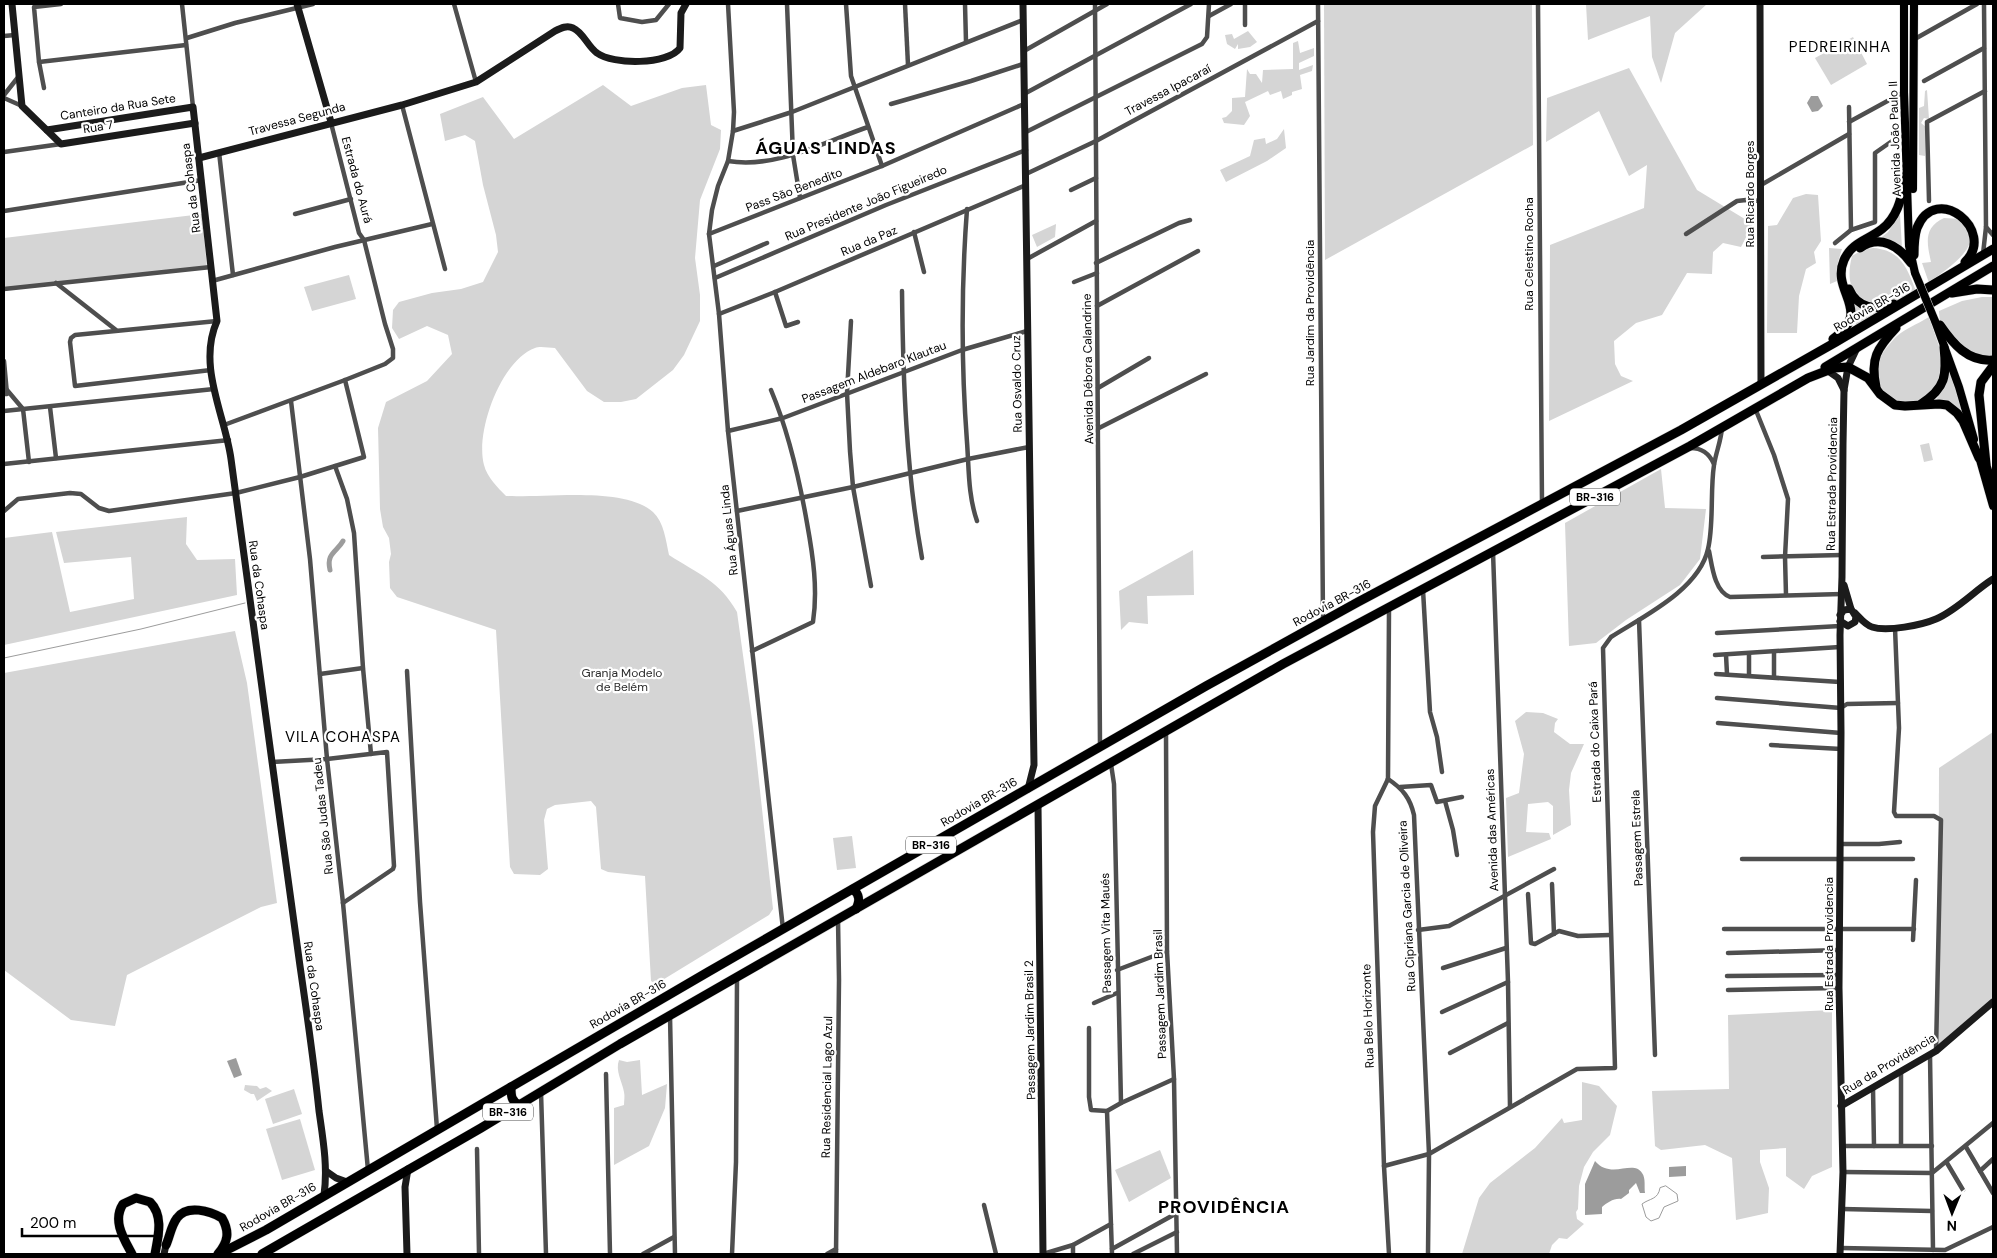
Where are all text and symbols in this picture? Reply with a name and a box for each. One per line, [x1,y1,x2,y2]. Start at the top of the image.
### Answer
district label: PEDREIRINHA [1789,37,1891,57]
street label: Travessa Ipacaraí [1122,60,1214,119]
street label: Avenida João Paulo II [1885,81,1905,197]
street label: Canteiro da Rua Sete [59,90,177,124]
street label: Travessa Segunda [247,98,347,140]
street label: Rua 7 [82,117,114,137]
street label: Estrada do Aurá [338,135,376,225]
district label: ÁGUAS LINDAS [755,136,897,160]
street label: Rua Ricardo Borges [1742,140,1758,248]
street label: Rua da Cohaspa [178,142,204,234]
street label: Rua Presidente João Figueiredo [783,162,949,244]
street label: Pass São Benedito [743,164,845,216]
street label: Rua Celestino Rocha [1521,197,1537,311]
street label: Rua da Paz [838,222,900,260]
street label: Rua Jardim da Providência [1302,240,1318,386]
street label: Rodovia BR-316 [1831,279,1913,335]
street label: Avenida Débora Calandrine [1079,293,1097,445]
street label: Rua Osvaldo Cruz [1008,335,1026,433]
street label: Passagem Aldebaro Klautau [799,337,949,407]
street label: Rua Estrada Providencia [1823,417,1841,551]
street label: Rua Águas Linda [716,484,742,576]
road number: BR-316 [1570,488,1620,506]
street label: Rua da Cohaspa [245,539,273,631]
street label: Rodovia BR-316 [1290,576,1374,630]
park label: Granja Modelo de Belém [582,665,662,695]
street label: Estrada do Caixa Pará [1585,681,1605,803]
district label: VILA COHASPA [285,727,401,747]
street label: Rua São Judas Tadeu [309,757,337,875]
street label: Avenida das Américas [1482,768,1502,892]
street label: Rodovia BR-316 [938,774,1020,830]
street label: Passagem Estrela [1627,790,1647,886]
street label: Rua Cipriana Garcia de Oliveira [1395,820,1419,992]
road number: BR-316 [906,836,956,854]
street label: Passagem Vita Maués [1097,873,1115,993]
street label: Rua Estrada Providencia [1821,877,1837,1011]
street label: Passagem Jardim Brasil [1150,929,1170,1059]
street label: Rua da Cohaspa [300,940,328,1032]
street label: Passagem Jardim Brasil 2 [1021,960,1039,1100]
street label: Rua Belo Horizonte [1358,963,1378,1068]
street label: Rodovia BR-316 [587,976,669,1032]
street label: Rua Residencial Lago Azul [818,1016,836,1158]
street label: Rua da Providência [1840,1030,1938,1098]
road number: BR-316 [483,1104,533,1120]
street label: Rodovia BR-316 [237,1179,319,1235]
north arrow [1927,1188,1977,1238]
district label: PROVIDÊNCIA [1158,1195,1290,1219]
scale bar [22,1206,161,1238]
text: 200 m [30,1213,76,1233]
text: N [1947,1217,1957,1235]

